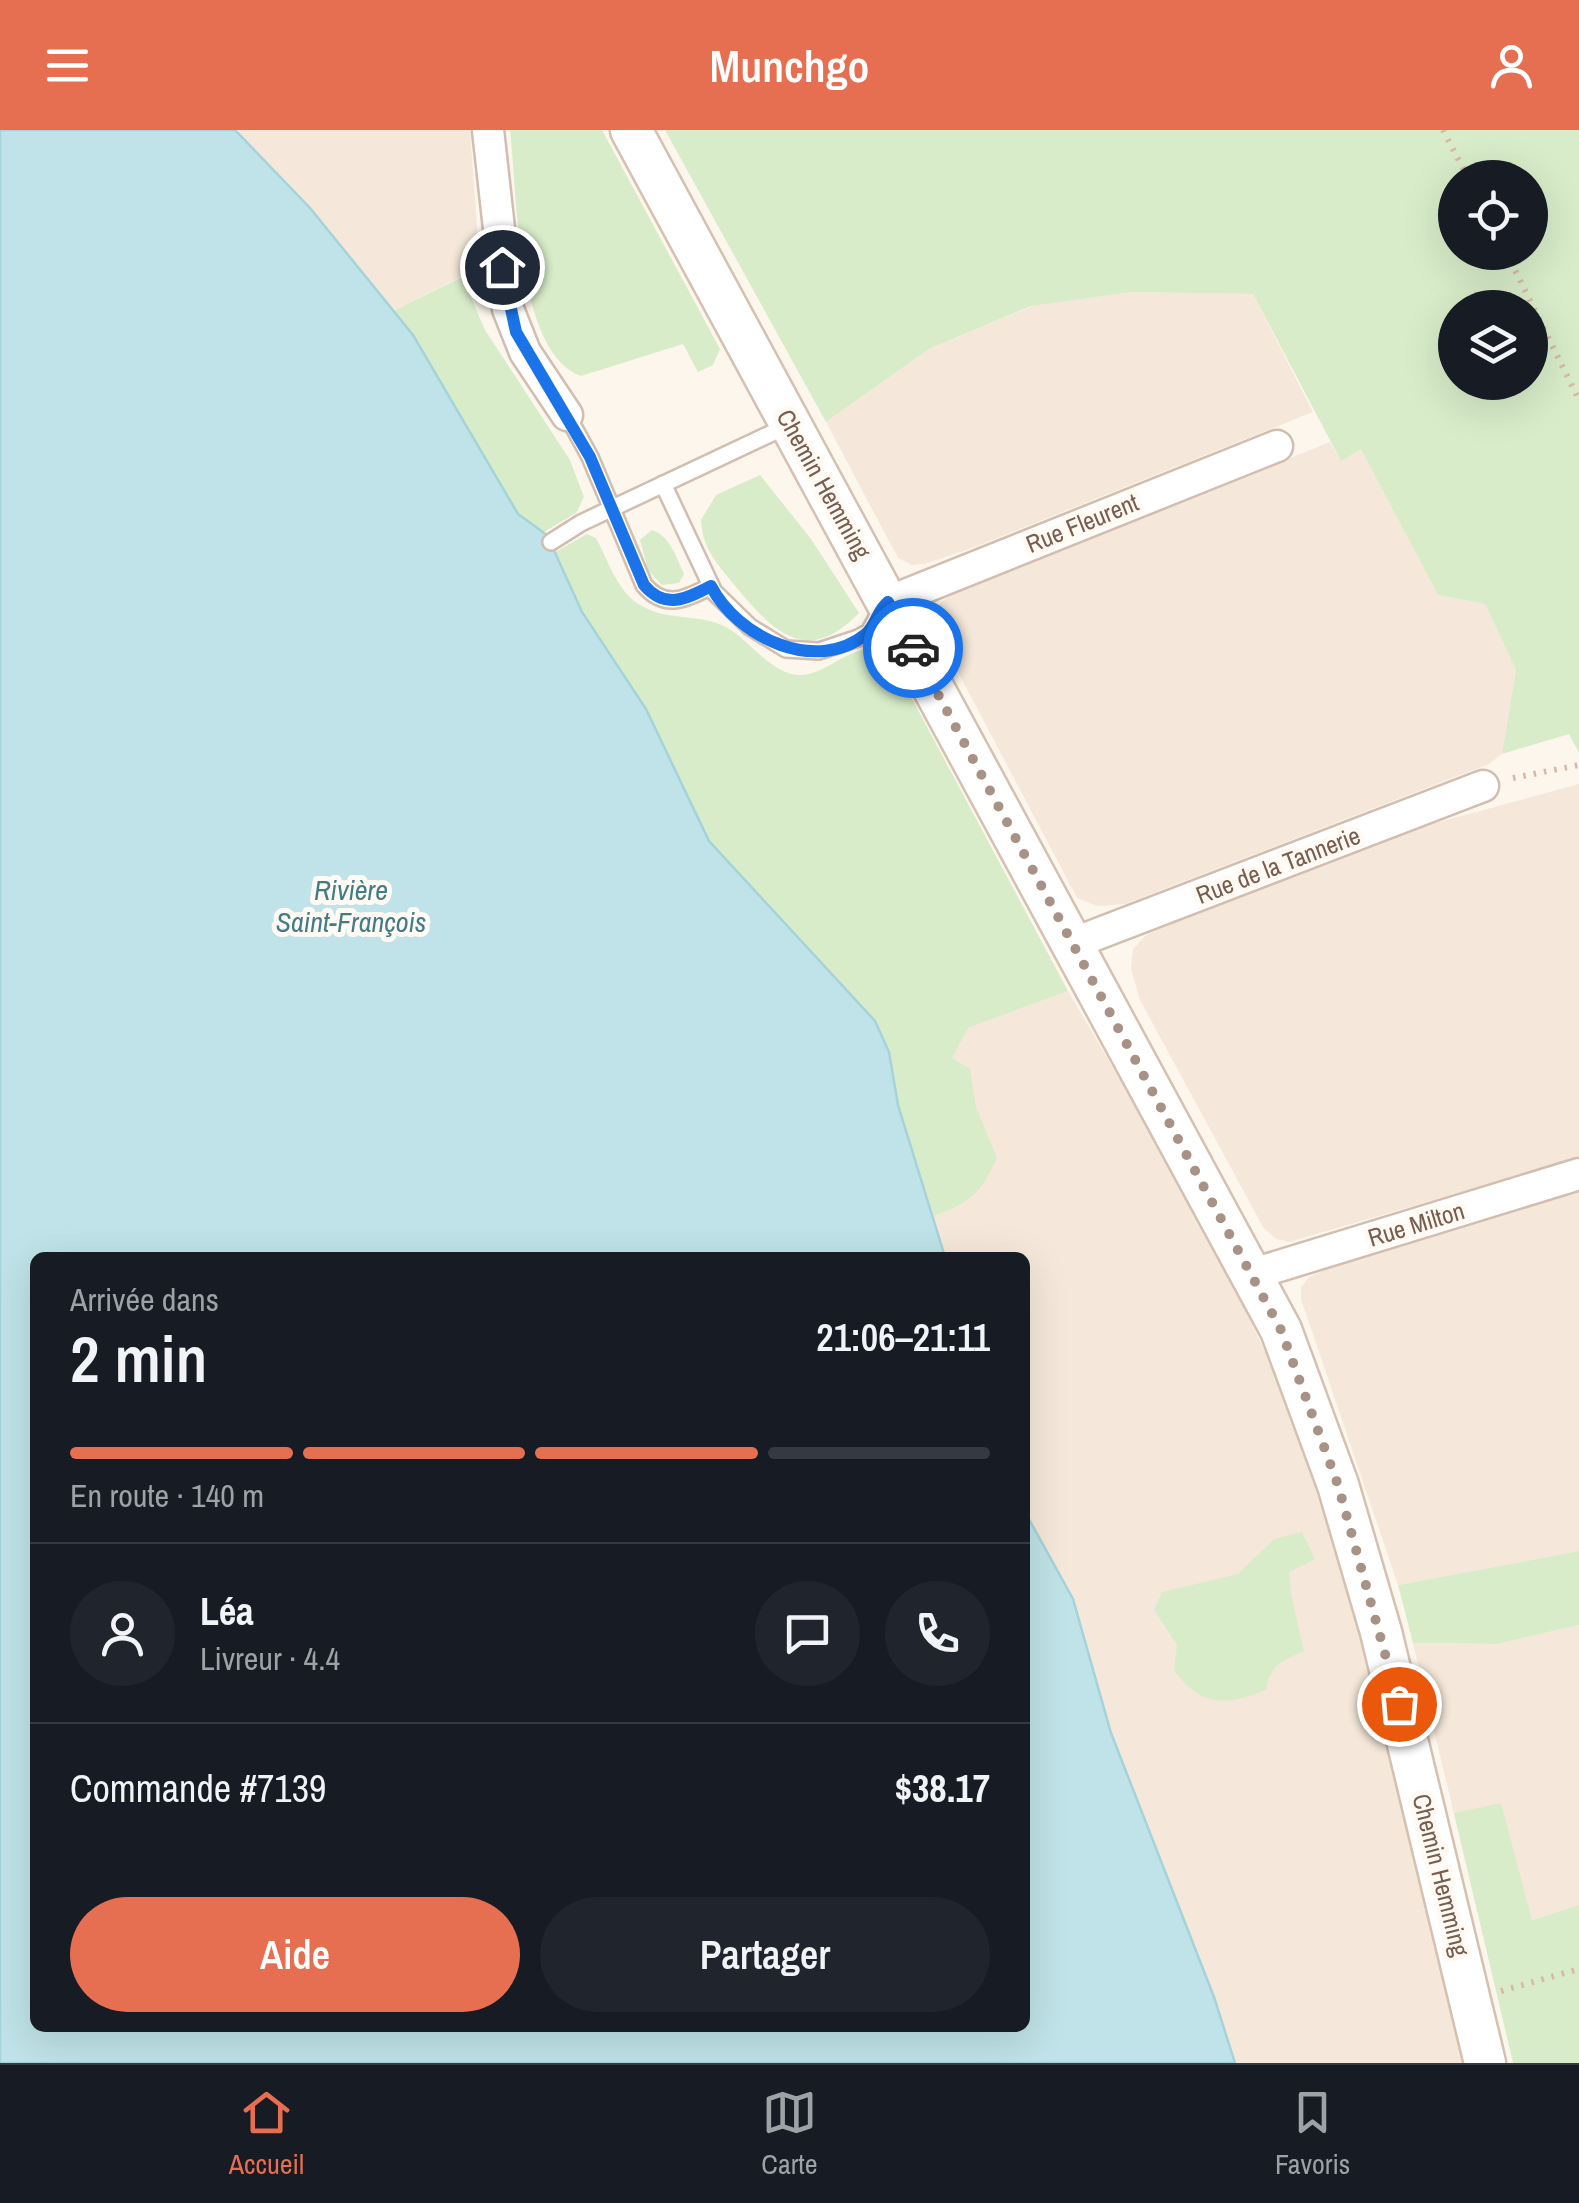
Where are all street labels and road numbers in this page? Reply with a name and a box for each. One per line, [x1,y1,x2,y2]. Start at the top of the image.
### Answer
street label: Chemin Hemming [769,403,879,566]
street label: Rue Fleurent [1021,485,1144,561]
street label: Rue de la Tannerie [1191,818,1365,912]
street label: Rue Milton [1364,1193,1468,1255]
street label: Chemin Hemming [1404,1790,1478,1960]

